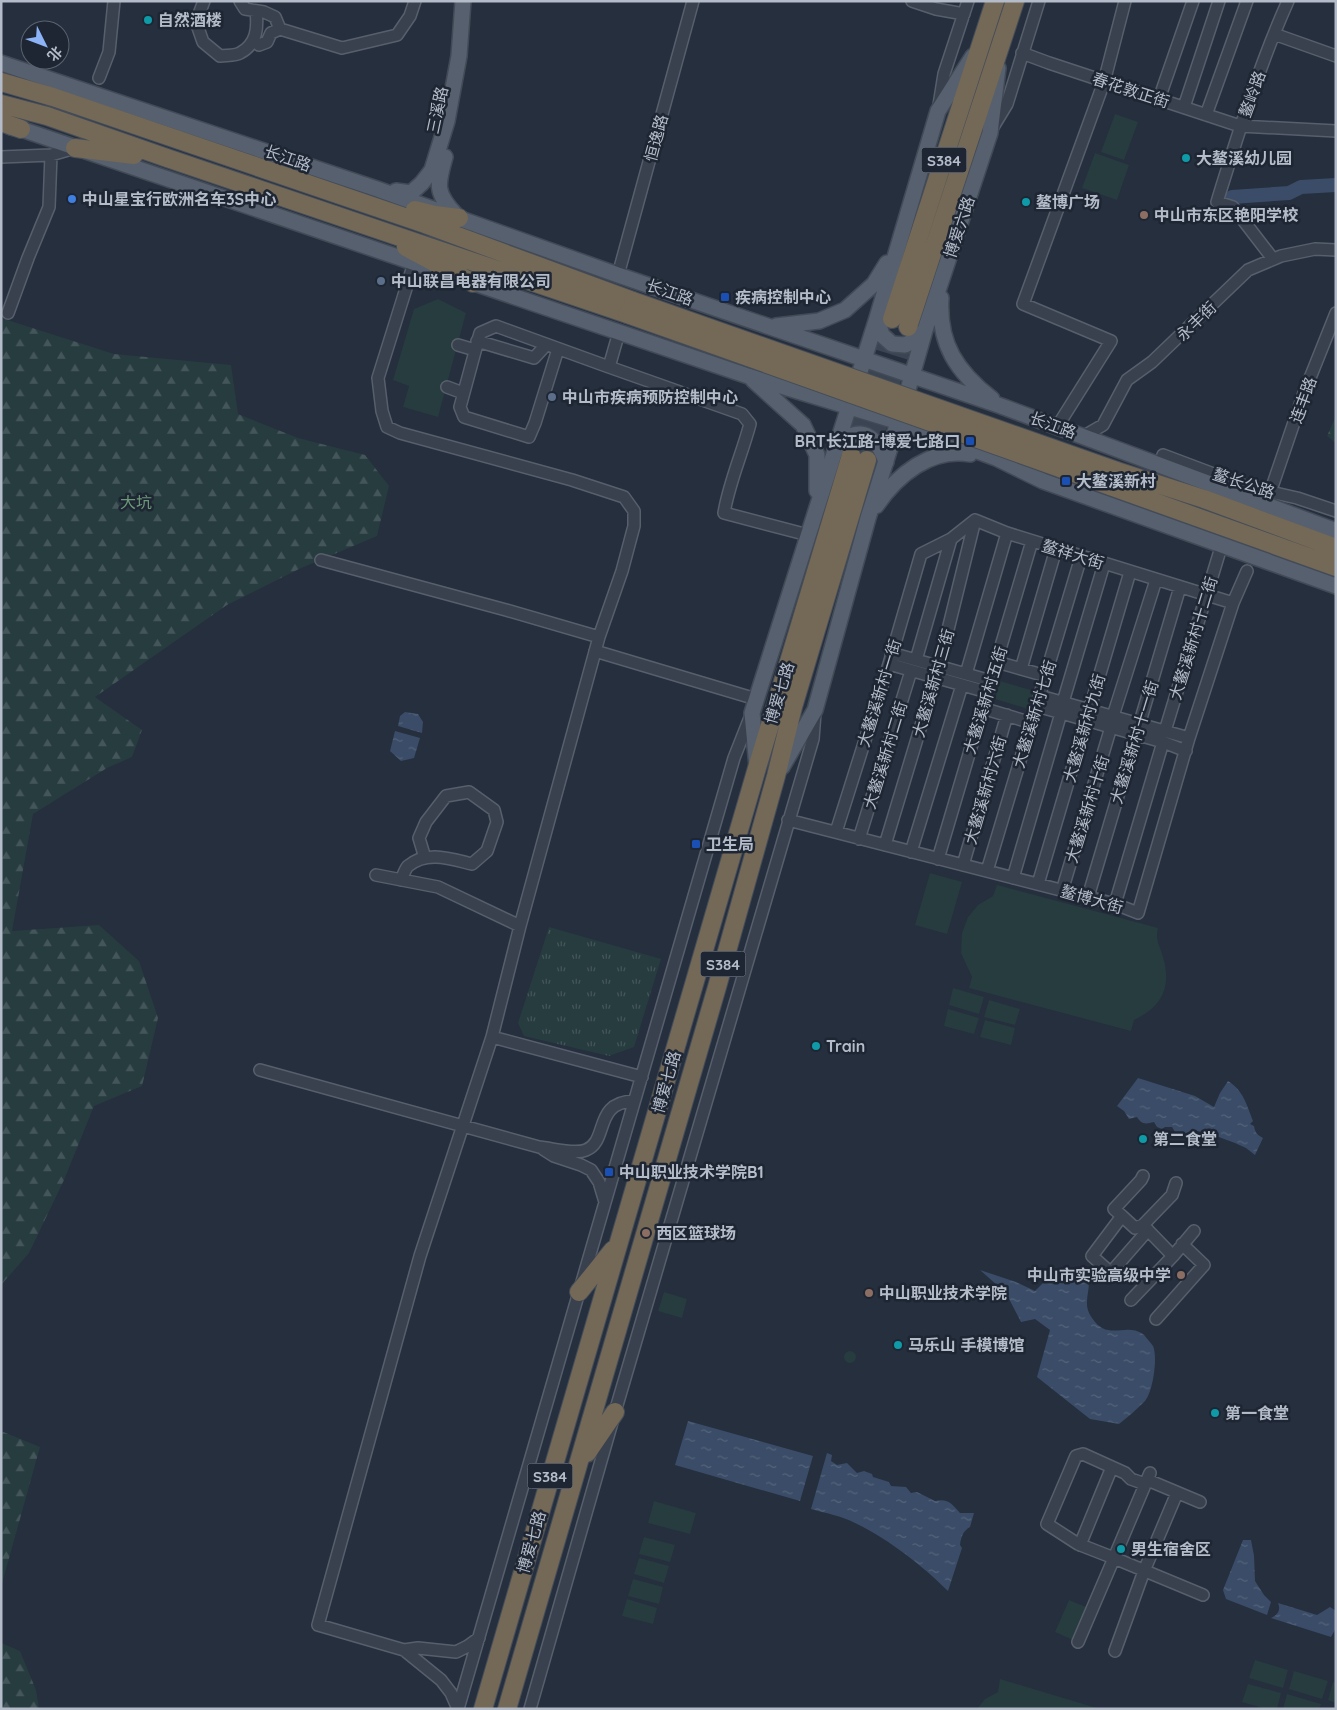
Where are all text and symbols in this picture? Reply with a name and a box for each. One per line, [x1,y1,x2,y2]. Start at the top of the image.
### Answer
place label: 自然酒楼 [158,10,222,30]
marker: 自然酒楼 [142,14,154,26]
north arrow [20,20,70,70]
text: 北 [43,42,66,65]
street label: 春花敦正街 [1090,68,1172,112]
street label: 鳌岭路 [1234,68,1270,120]
street label: 三溪路 [422,84,452,136]
street label: 恒逸路 [640,112,672,164]
street label: 长江路 [262,141,314,175]
road number: S384 [922,148,966,172]
place label: 大鳌溪幼儿园 [1196,148,1292,168]
marker: 大鳌溪幼儿园 [1180,152,1192,164]
place label: 中山星宝行欧洲名车3S中心 [82,189,276,209]
place label: 鳌博广场 [1036,192,1100,212]
marker: 中山星宝行欧洲名车3S中心 [66,193,78,205]
street label: 博爱六路 [940,193,978,261]
marker: 鳌博广场 [1020,196,1032,208]
place label: 中山市东区艳阳学校 [1154,205,1299,225]
marker: 中山市东区艳阳学校 [1138,209,1150,221]
place label: 中山联昌电器有限公司 [391,271,551,291]
marker: 中山联昌电器有限公司 [375,275,387,287]
street label: 长江路 [644,275,696,309]
place label: 疾病控制中心 [735,287,831,307]
marker: 疾病控制中心 [719,291,731,303]
street label: 永丰街 [1172,297,1220,345]
street label: 连丰路 [1285,374,1321,426]
place label: 中山市疾病预防控制中心 [562,387,738,407]
marker: 中山市疾病预防控制中心 [546,391,558,403]
street label: 长江路 [1027,407,1079,443]
place label: BRT长江路-博爱七路口 [794,431,960,451]
marker: BRT长江路-博爱七路口 [964,435,976,447]
street label: 鳌长公路 [1210,464,1278,502]
place label: 大鳌溪新村 [1076,471,1156,491]
marker: 大鳌溪新村 [1060,475,1072,487]
park label: 大坑 [120,492,152,512]
street label: 鳌祥大街 [1039,535,1107,573]
street label: 大鳌溪新村十二街 [1165,574,1221,702]
street label: 大鳌溪新村三街 [908,626,958,740]
street label: 大鳌溪新村一街 [853,637,905,749]
street label: 大鳌溪新村五街 [959,644,1011,756]
street label: 大鳌溪新村七街 [1008,658,1060,770]
street label: 博爱七路 [760,659,798,727]
street label: 大鳌溪新村九街 [1059,671,1109,785]
street label: 大鳌溪新村十一街 [1106,678,1162,806]
street label: 大鳌溪新村二街 [859,699,911,811]
street label: 大鳌溪新村六街 [960,733,1010,847]
street label: 大鳌溪新村十街 [1061,753,1113,865]
place label: 卫生局 [706,834,754,854]
marker: 卫生局 [690,838,702,850]
street label: 鳌博大街 [1058,881,1126,917]
road number: S384 [700,952,746,976]
place label: Train [826,1036,865,1056]
marker: Train [810,1040,822,1052]
street label: 博爱七路 [648,1048,684,1116]
place label: 第二食堂 [1153,1129,1217,1149]
marker: 第二食堂 [1137,1133,1149,1145]
place label: 中山职业技术学院B1 [619,1162,764,1182]
marker: 中山职业技术学院B1 [603,1166,615,1178]
place label: 西区篮球场 [656,1223,736,1243]
marker: 西区篮球场 [640,1227,652,1239]
place label: 中山市实验高级中学 [1027,1265,1171,1285]
marker: 中山市实验高级中学 [1175,1269,1187,1281]
place label: 中山职业技术学院 [879,1283,1007,1303]
marker: 中山职业技术学院 [863,1287,875,1299]
place label: 马乐山 手模博馆 [908,1335,1024,1355]
marker: 马乐山 手模博馆 [892,1339,904,1351]
place label: 第一食堂 [1225,1403,1289,1423]
marker: 第一食堂 [1209,1407,1221,1419]
road number: S384 [528,1464,572,1488]
street label: 博爱七路 [513,1508,549,1576]
place label: 男生宿舍区 [1131,1539,1211,1559]
marker: 男生宿舍区 [1115,1543,1127,1555]

